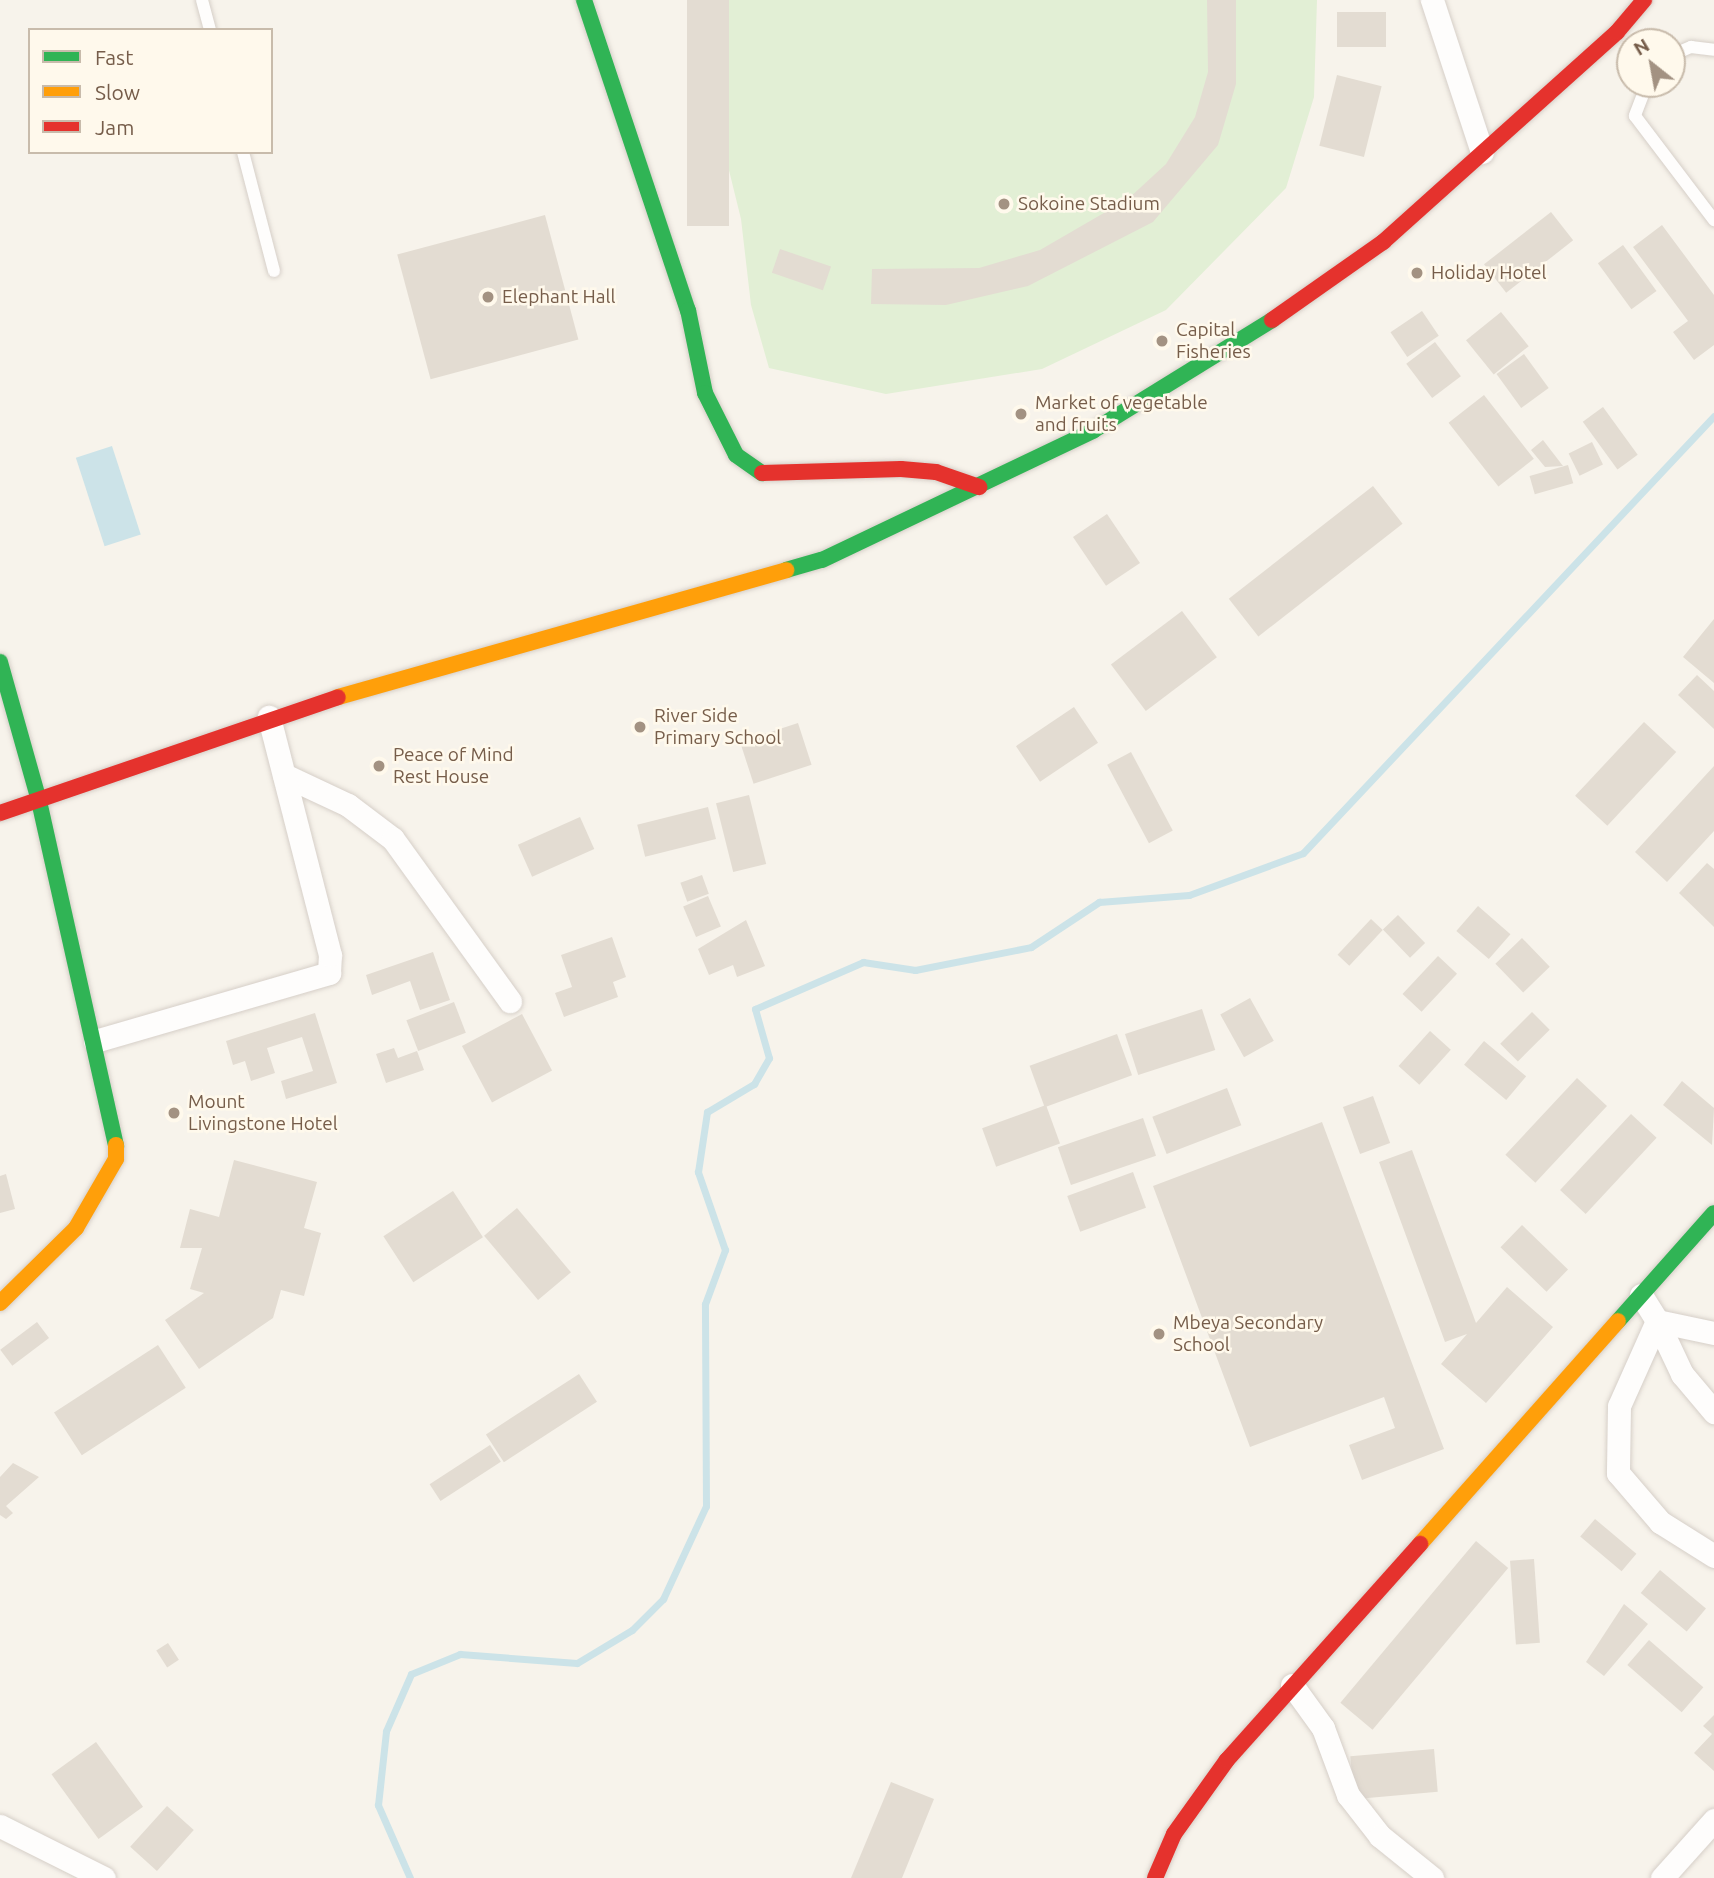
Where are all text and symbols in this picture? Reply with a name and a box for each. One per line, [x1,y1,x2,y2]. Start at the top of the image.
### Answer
legend [28,28,273,154]
north arrow [1616,28,1686,98]
text: N [1629,34,1653,60]
text: Fast [95,45,133,69]
text: Slow [95,80,140,104]
text: Jam [95,115,134,139]
place label: Sokoine Stadium [1018,193,1160,215]
marker: Sokoine Stadium [996,196,1012,212]
place label: Holiday Hotel [1431,262,1547,284]
marker: Holiday Hotel [1409,265,1425,281]
place label: Elephant Hall [502,286,615,308]
marker: Elephant Hall [480,289,496,305]
place label: Capital Fisheries [1176,319,1251,363]
marker: Capital Fisheries [1154,333,1170,349]
place label: Market of vegetable and fruits [1035,392,1208,436]
marker: Market of vegetable and fruits [1013,406,1029,422]
place label: River Side Primary School [654,705,781,749]
marker: River Side Primary School [632,719,648,735]
place label: Peace of Mind Rest House [393,744,514,788]
marker: Peace of Mind Rest House [371,758,387,774]
place label: Mount Livingstone Hotel [188,1091,338,1135]
marker: Mount Livingstone Hotel [166,1105,182,1121]
place label: Mbeya Secondary School [1173,1312,1323,1356]
marker: Mbeya Secondary School [1151,1326,1167,1342]

